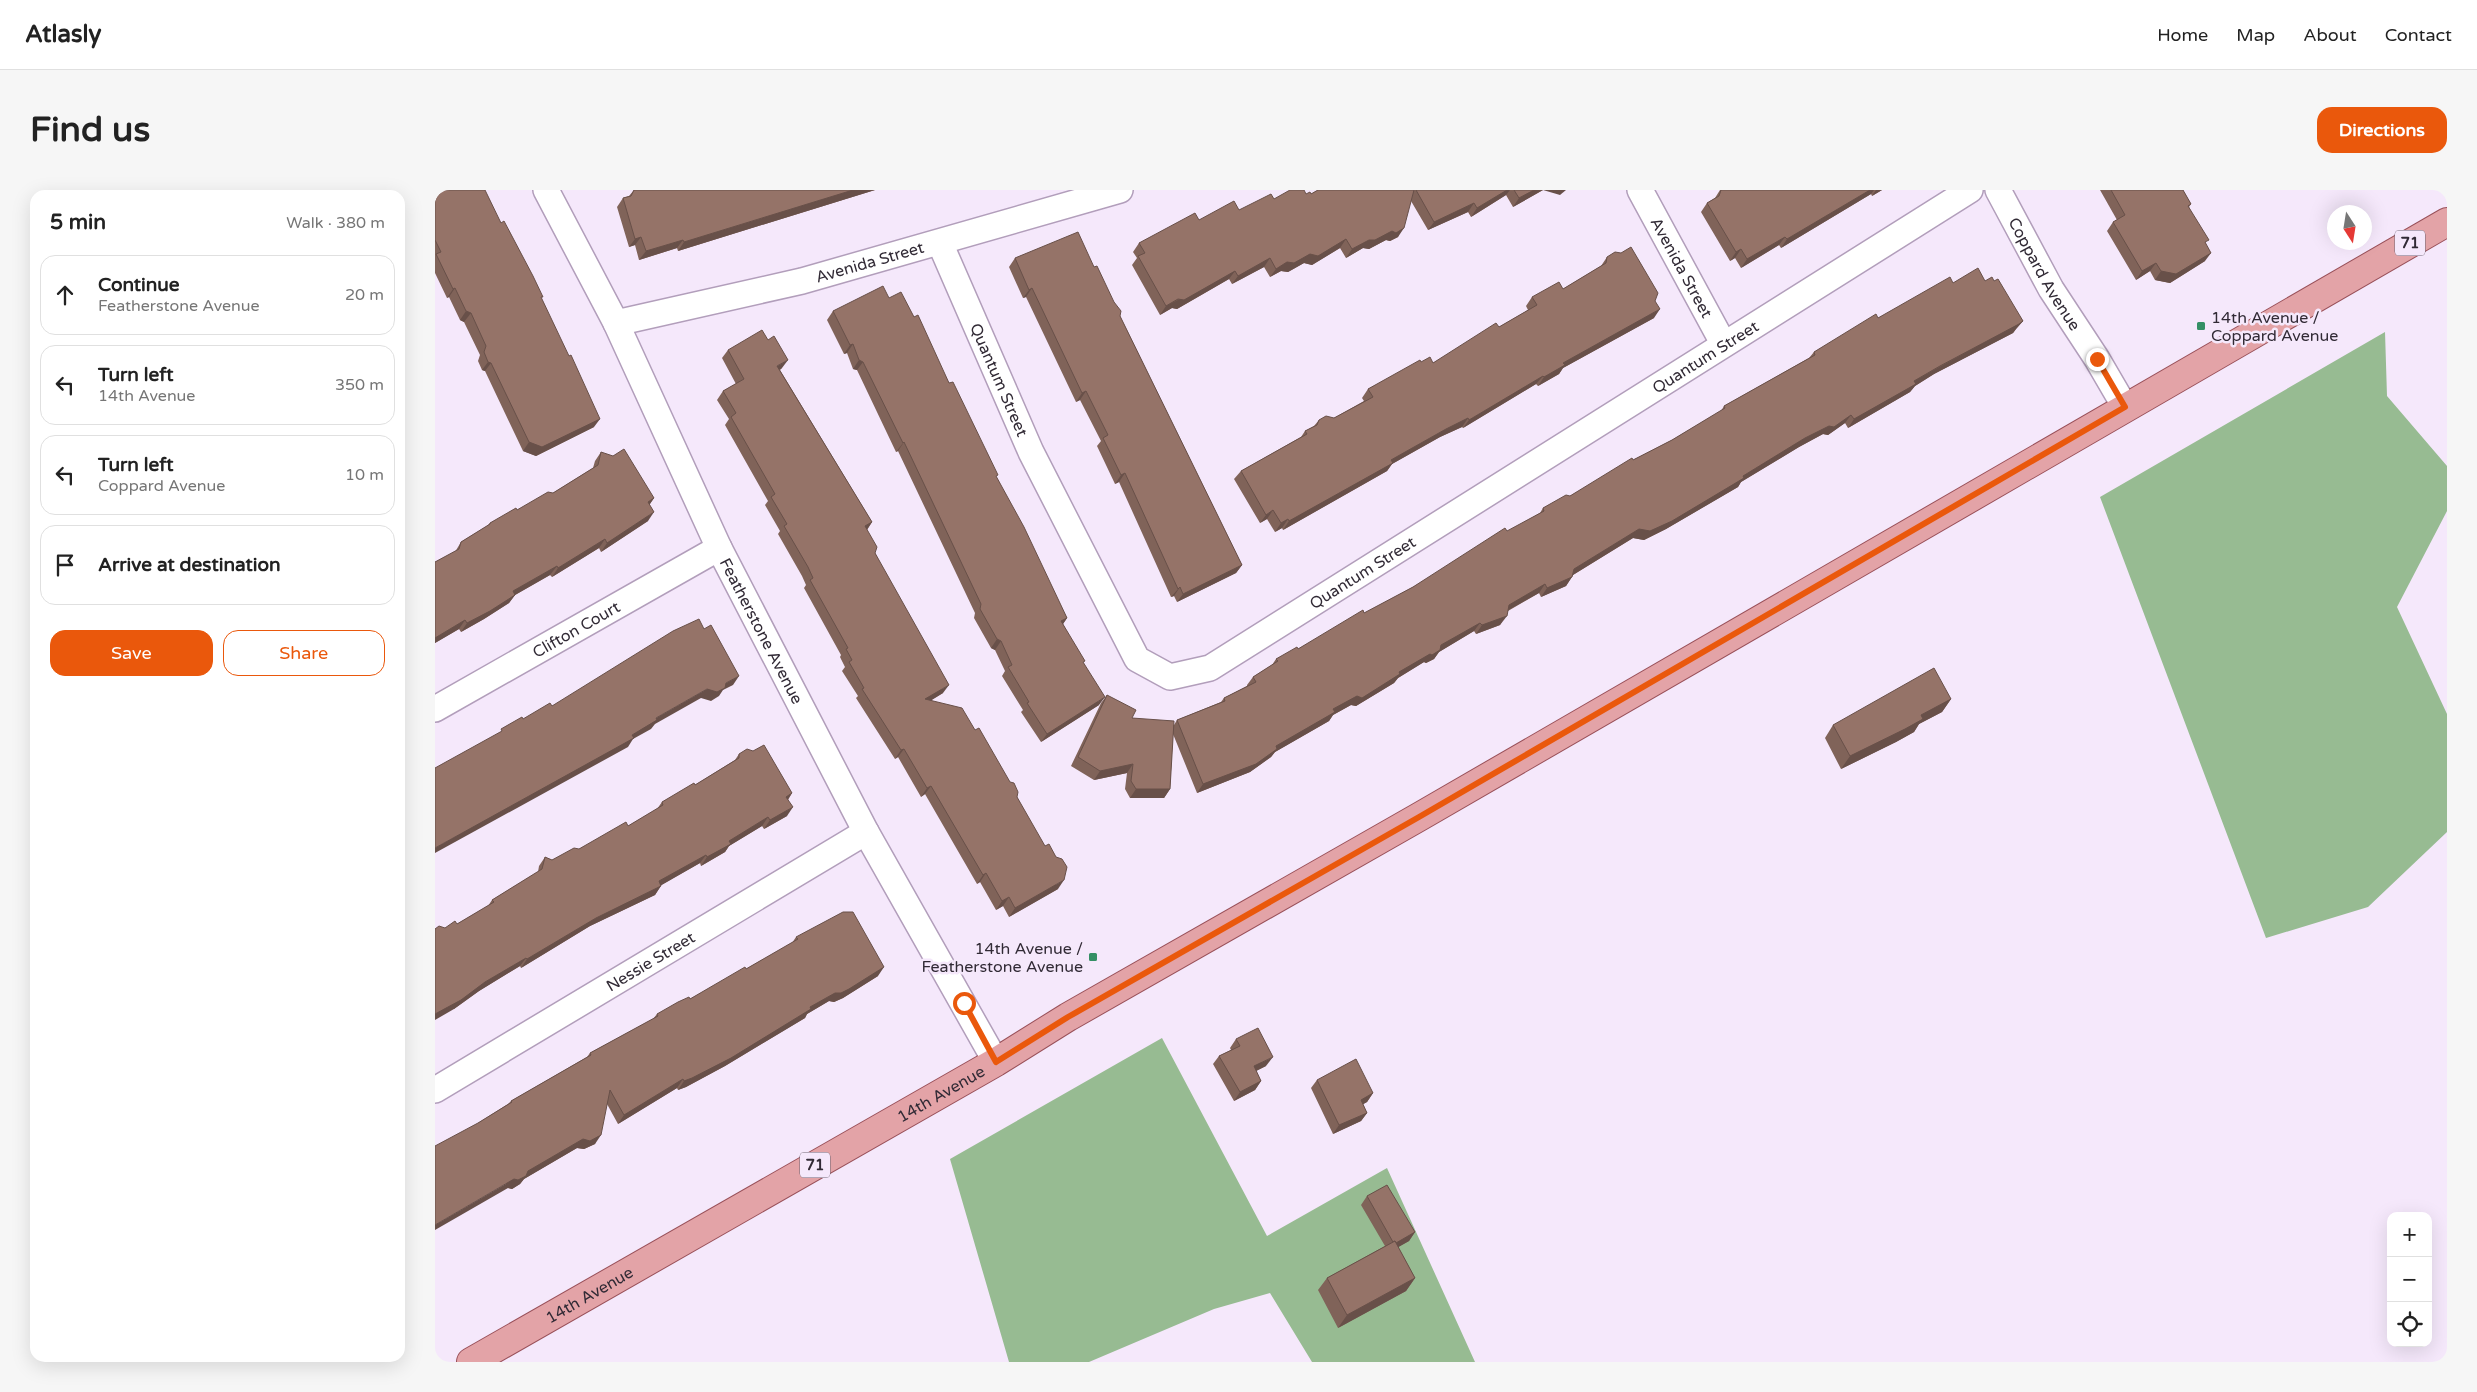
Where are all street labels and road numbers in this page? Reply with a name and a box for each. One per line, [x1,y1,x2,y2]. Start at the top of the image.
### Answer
street label: Avenida Street [1646,214,1716,322]
street label: Coppard Avenue [2004,214,2085,335]
road number: 71 [2395,230,2425,256]
street label: Avenida Street [813,238,926,288]
street label: Quantum Street [1649,317,1762,398]
street label: Quantum Street [965,320,1032,440]
street label: Quantum Street [1306,532,1420,614]
street label: Featherstone Avenue [715,555,807,708]
street label: Clifton Court [529,597,624,663]
street label: Nessie Street [603,928,699,996]
street label: 14th Avenue [894,1062,988,1127]
road number: 71 [800,1152,830,1178]
street label: 14th Avenue [542,1263,637,1328]

